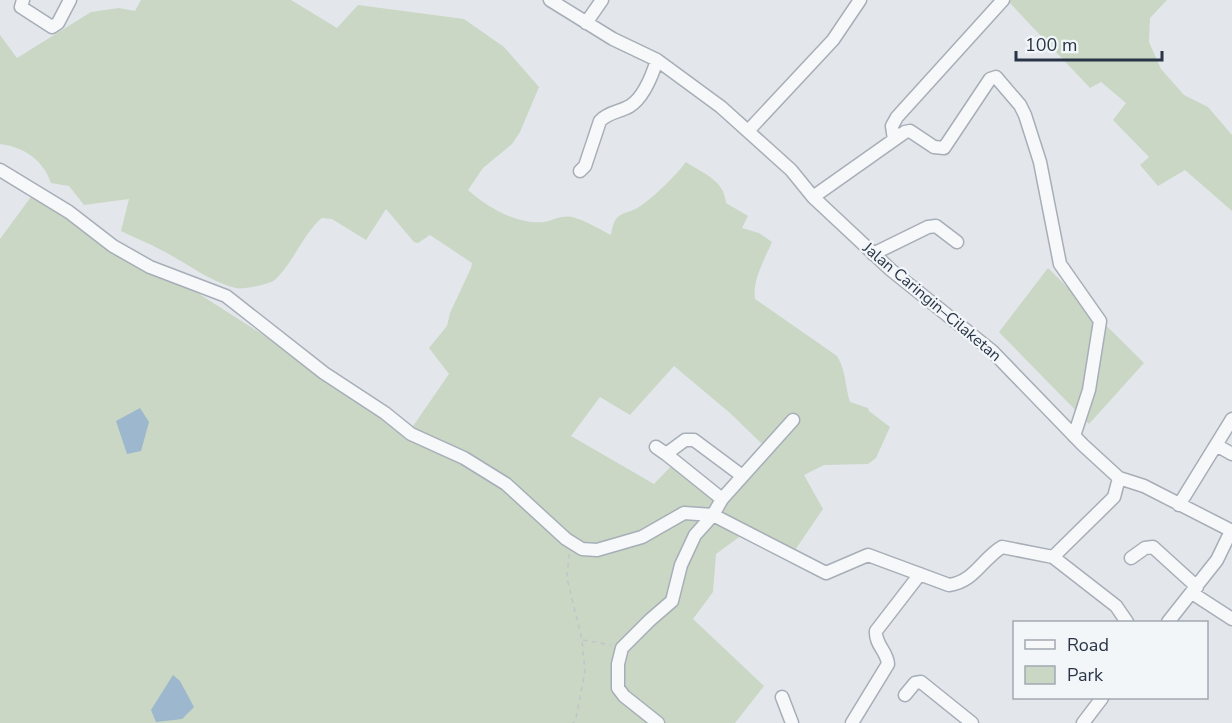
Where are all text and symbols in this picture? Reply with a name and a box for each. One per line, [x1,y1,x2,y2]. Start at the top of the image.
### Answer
scale bar [1016,24,1162,62]
text: 100 m [1025,33,1077,57]
street label: Jalan Caringin–Cilaketan [857,237,1006,367]
legend [1013,621,1208,699]
text: Road [1067,633,1109,657]
text: Park [1067,663,1104,687]

